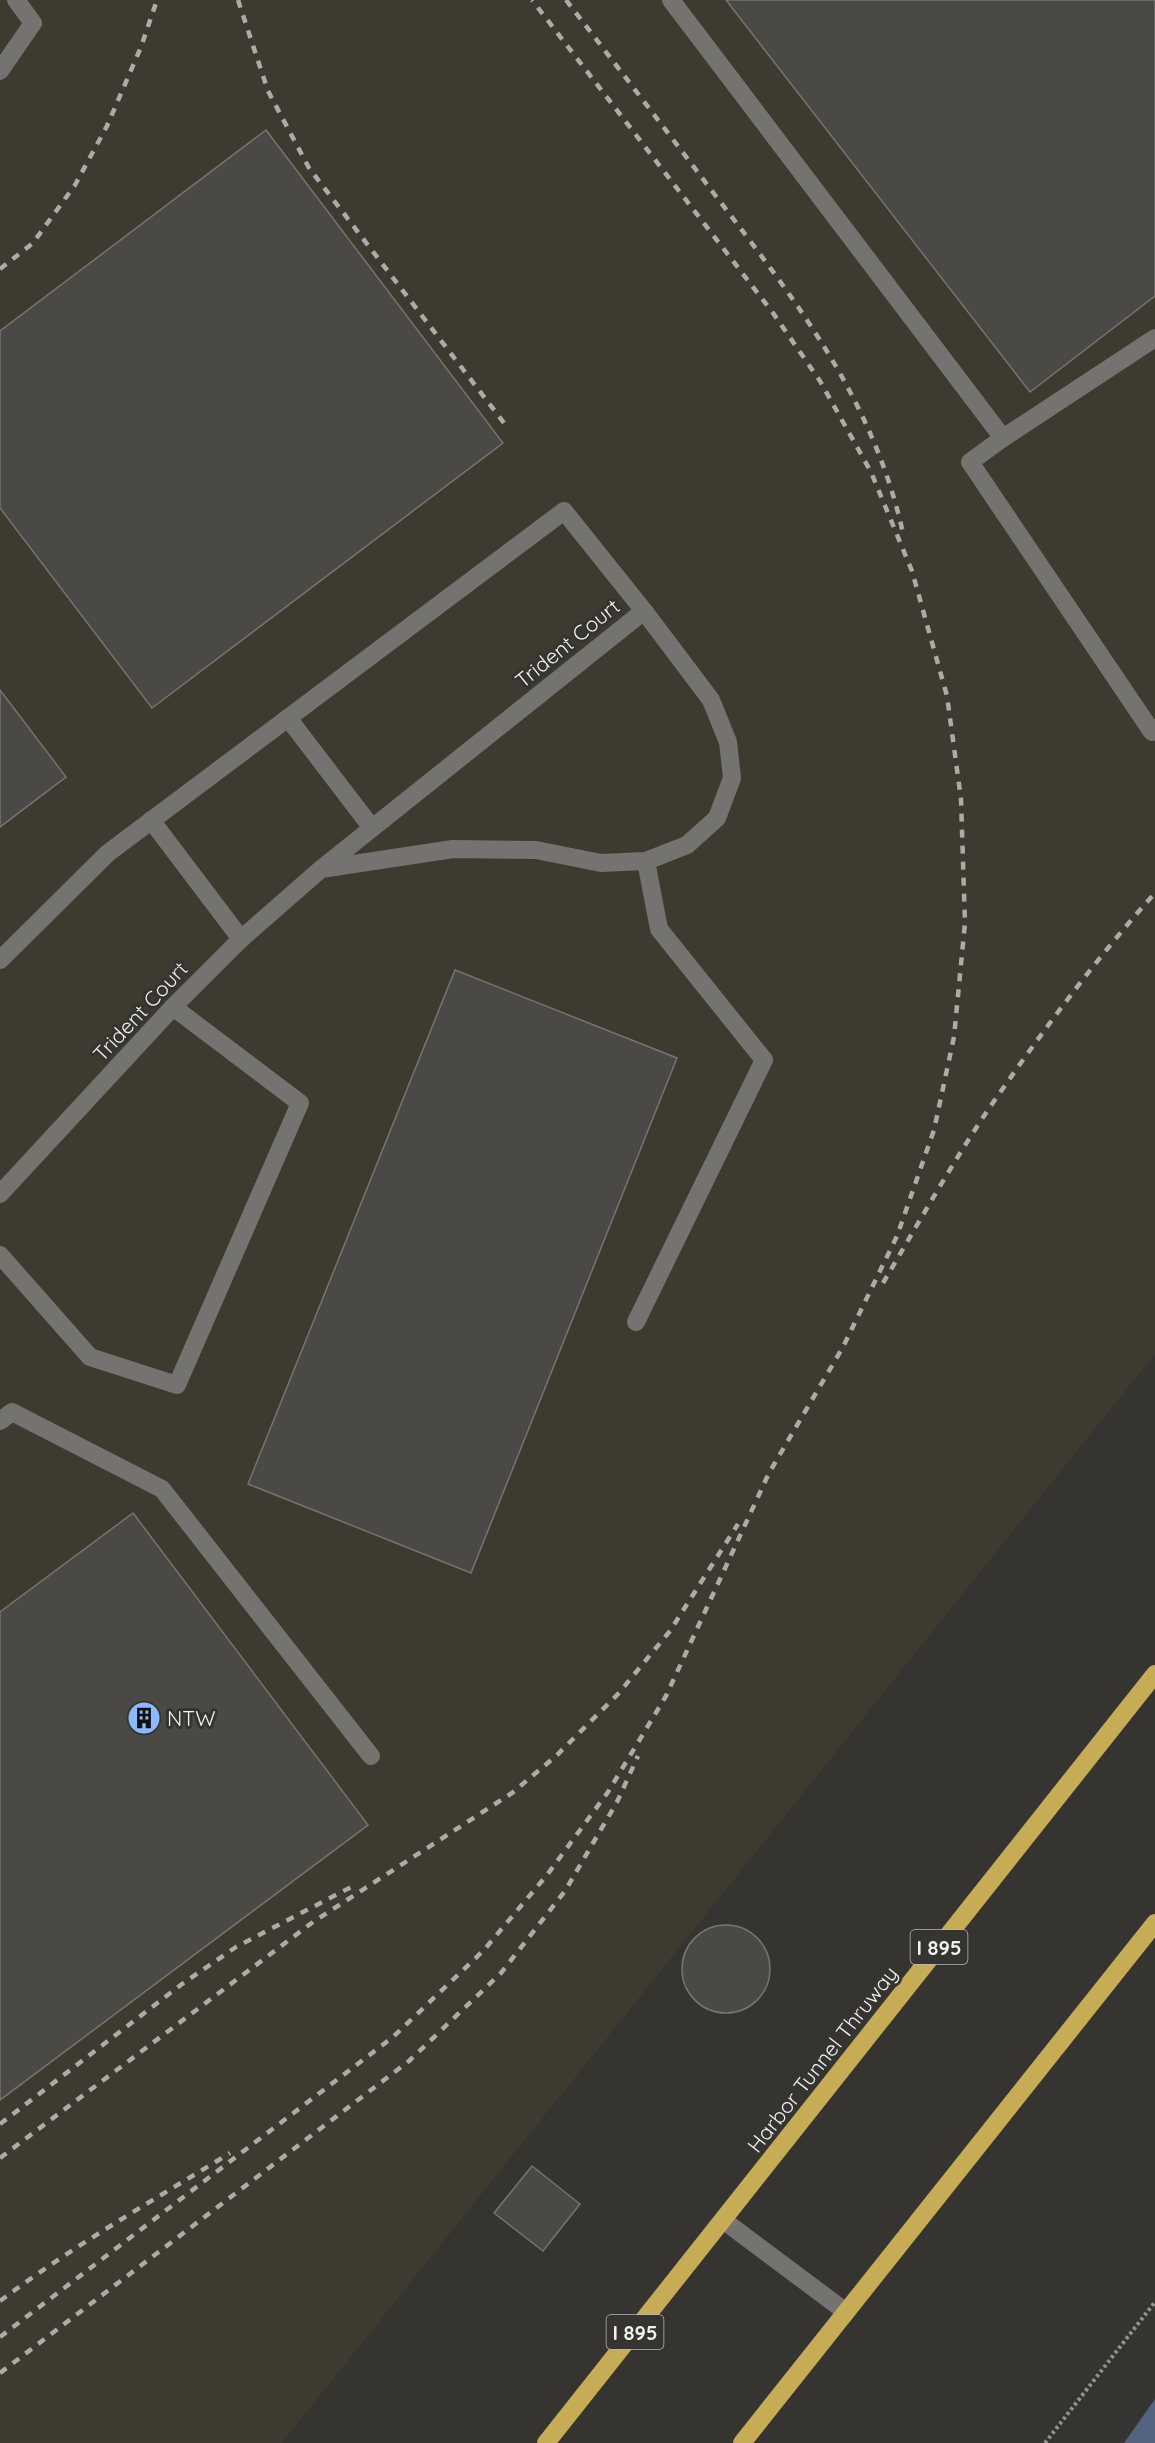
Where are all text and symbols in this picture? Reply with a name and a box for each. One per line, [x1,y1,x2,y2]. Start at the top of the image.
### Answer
street label: Trident Court [509,593,625,693]
street label: Trident Court [87,956,193,1066]
building icon: NTW [126,1700,162,1736]
place label: NTW [167,1705,215,1731]
road number: I 895 [910,1930,968,1964]
street label: Harbor Tunnel Thruway [741,1961,903,2157]
road number: I 895 [606,2315,664,2349]

